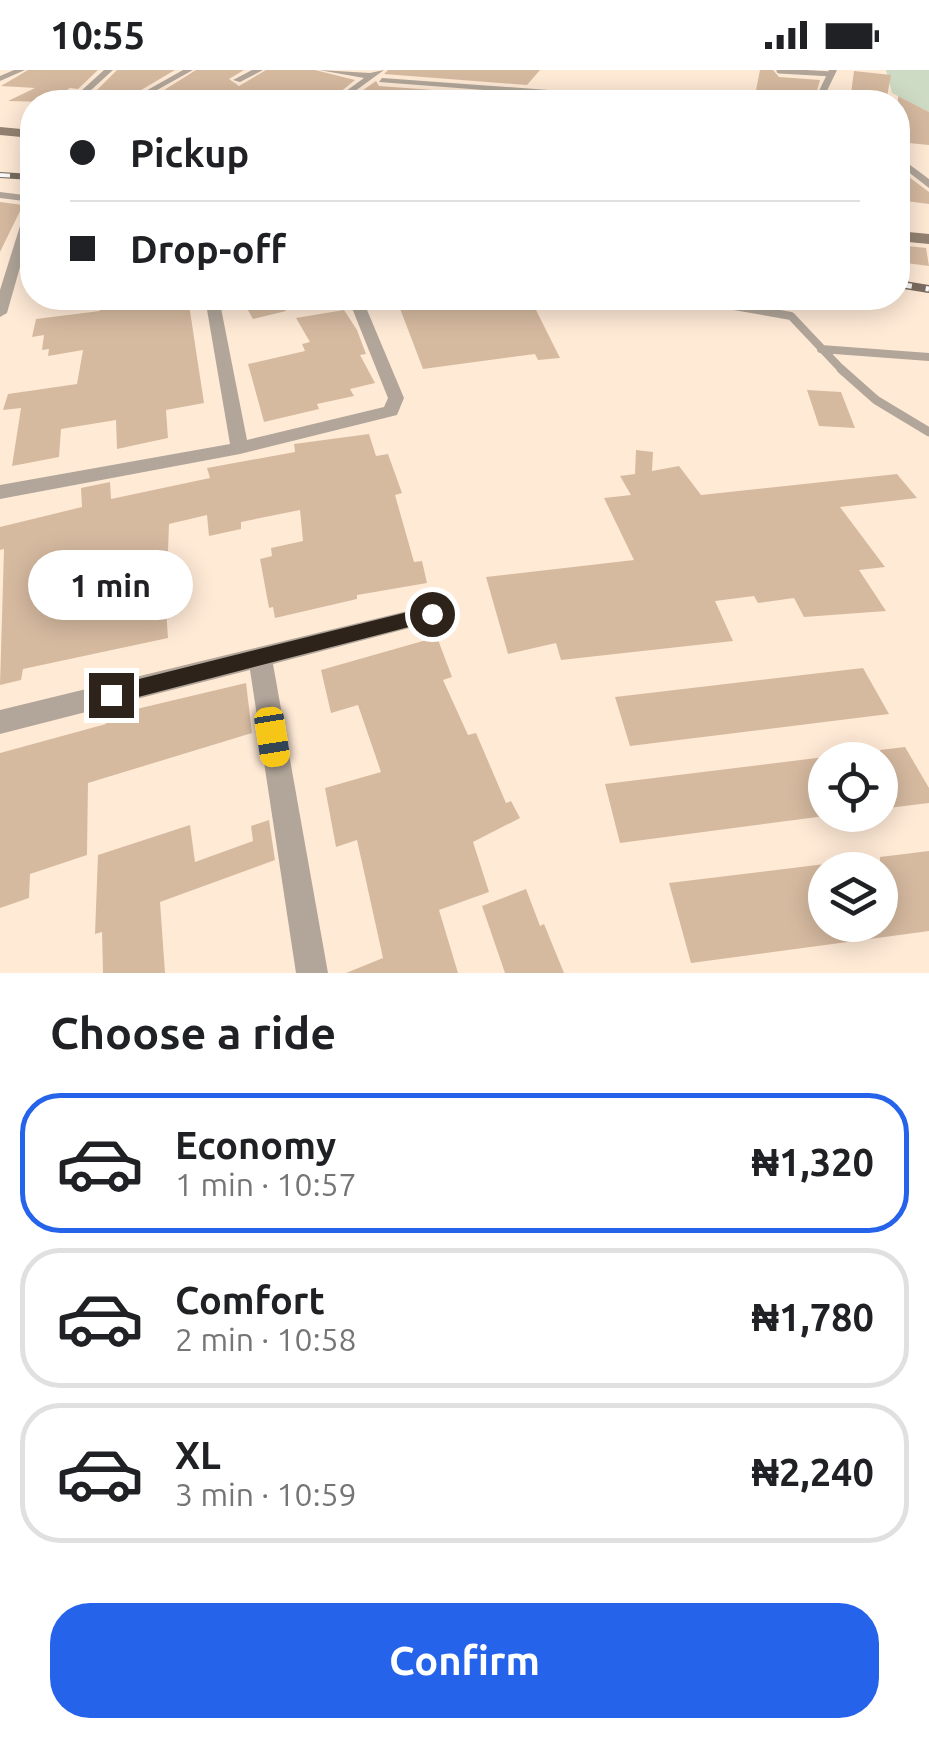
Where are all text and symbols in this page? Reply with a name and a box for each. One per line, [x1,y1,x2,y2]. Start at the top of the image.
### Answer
text: 10:55 [50,14,145,56]
text: Pickup [130,132,249,174]
text: Drop-off [130,228,286,270]
callout: 1 min [28,550,194,620]
text: 1 min [70,567,151,603]
route start [410,592,455,637]
route end [89,673,134,718]
car [252,705,292,769]
map controls [808,742,898,942]
button: locate [808,742,898,832]
button: layers [808,852,898,942]
text: Choose a ride [50,1007,336,1058]
icon: car [55,1118,145,1208]
text: Economy [175,1124,336,1166]
text: ₦1,320 [751,1141,874,1183]
text: 1 min · 10:57 [175,1166,357,1202]
icon: car [55,1273,145,1363]
text: Comfort [175,1279,325,1321]
text: ₦1,780 [751,1296,874,1338]
text: 2 min · 10:58 [175,1321,357,1357]
icon: car [55,1428,145,1518]
text: XL [175,1434,221,1476]
text: ₦2,240 [751,1451,874,1493]
text: 3 min · 10:59 [175,1476,357,1512]
button: Confirm [50,1603,879,1718]

